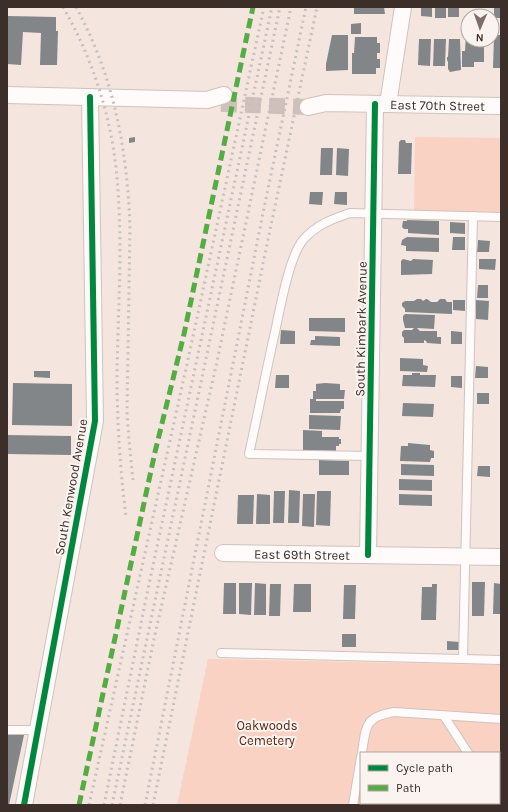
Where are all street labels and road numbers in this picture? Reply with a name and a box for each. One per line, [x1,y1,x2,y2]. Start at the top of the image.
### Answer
street label: East 70th Street [390,97,485,113]
street label: South Kimbark Avenue [352,261,370,397]
street label: South Kenwood Avenue [52,417,90,556]
street label: East 69th Street [254,546,350,562]

